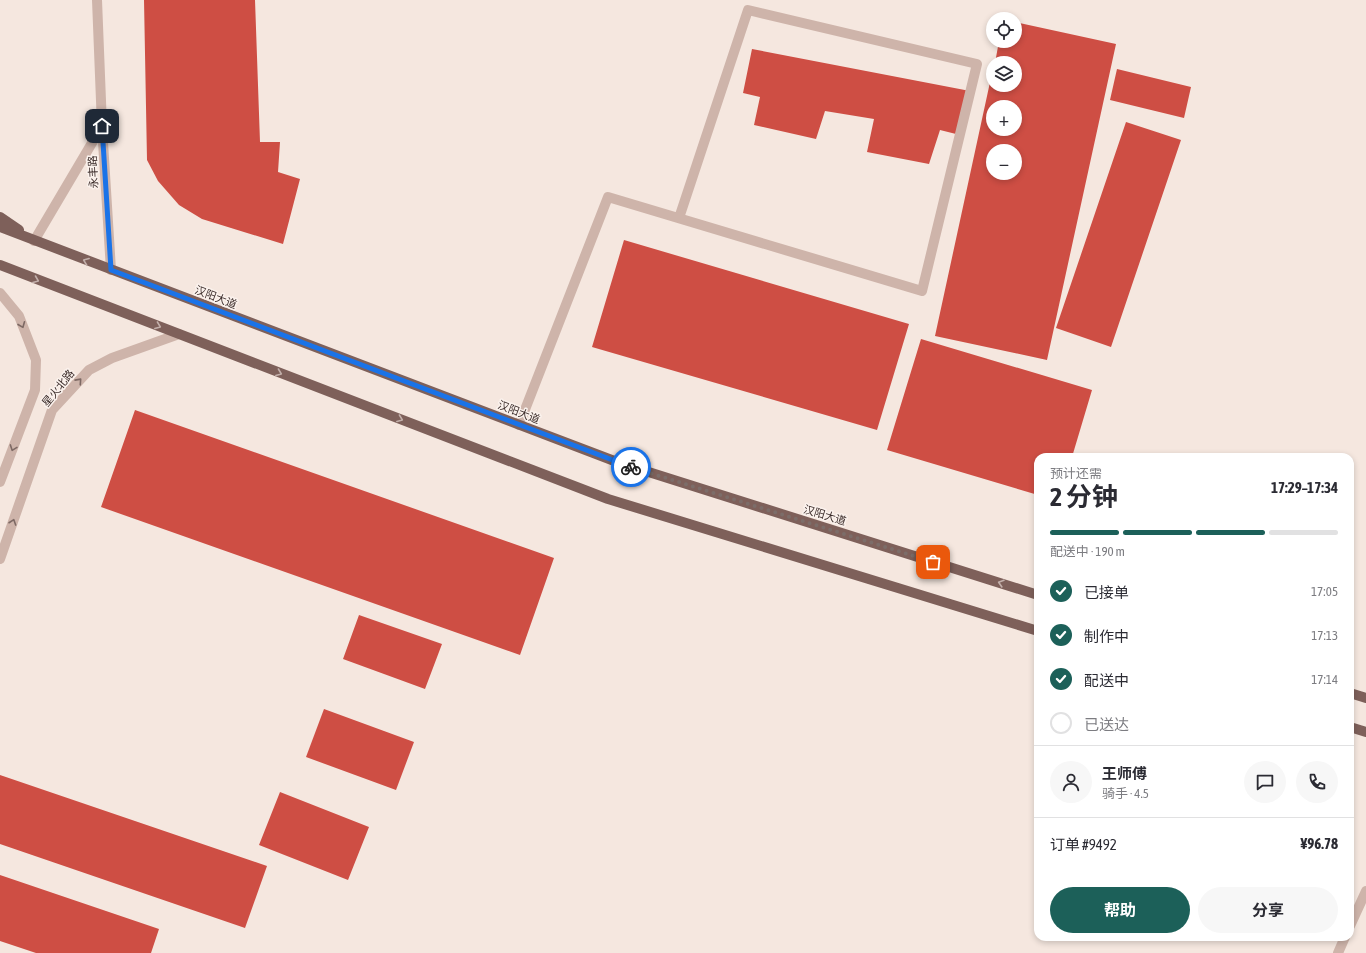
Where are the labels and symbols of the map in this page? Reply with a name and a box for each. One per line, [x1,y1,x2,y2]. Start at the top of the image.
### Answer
pin [85,109,119,143]
street label: 永丰路 [86,155,100,189]
one-way arrow [83,257,90,265]
one-way arrow [33,275,40,283]
street label: 汉阳大道 [193,284,239,310]
one-way arrow [18,322,26,329]
one-way arrow [154,322,161,330]
street label: 星火北路 [39,367,77,409]
one-way arrow [276,368,283,376]
one-way arrow [74,378,81,386]
street label: 汉阳大道 [496,399,542,425]
one-way arrow [397,415,404,423]
one-way arrow [9,445,17,452]
courier [611,447,651,487]
street label: 汉阳大道 [802,503,848,527]
one-way arrow [8,519,17,526]
pin [916,545,950,579]
one-way arrow [997,579,1004,588]

